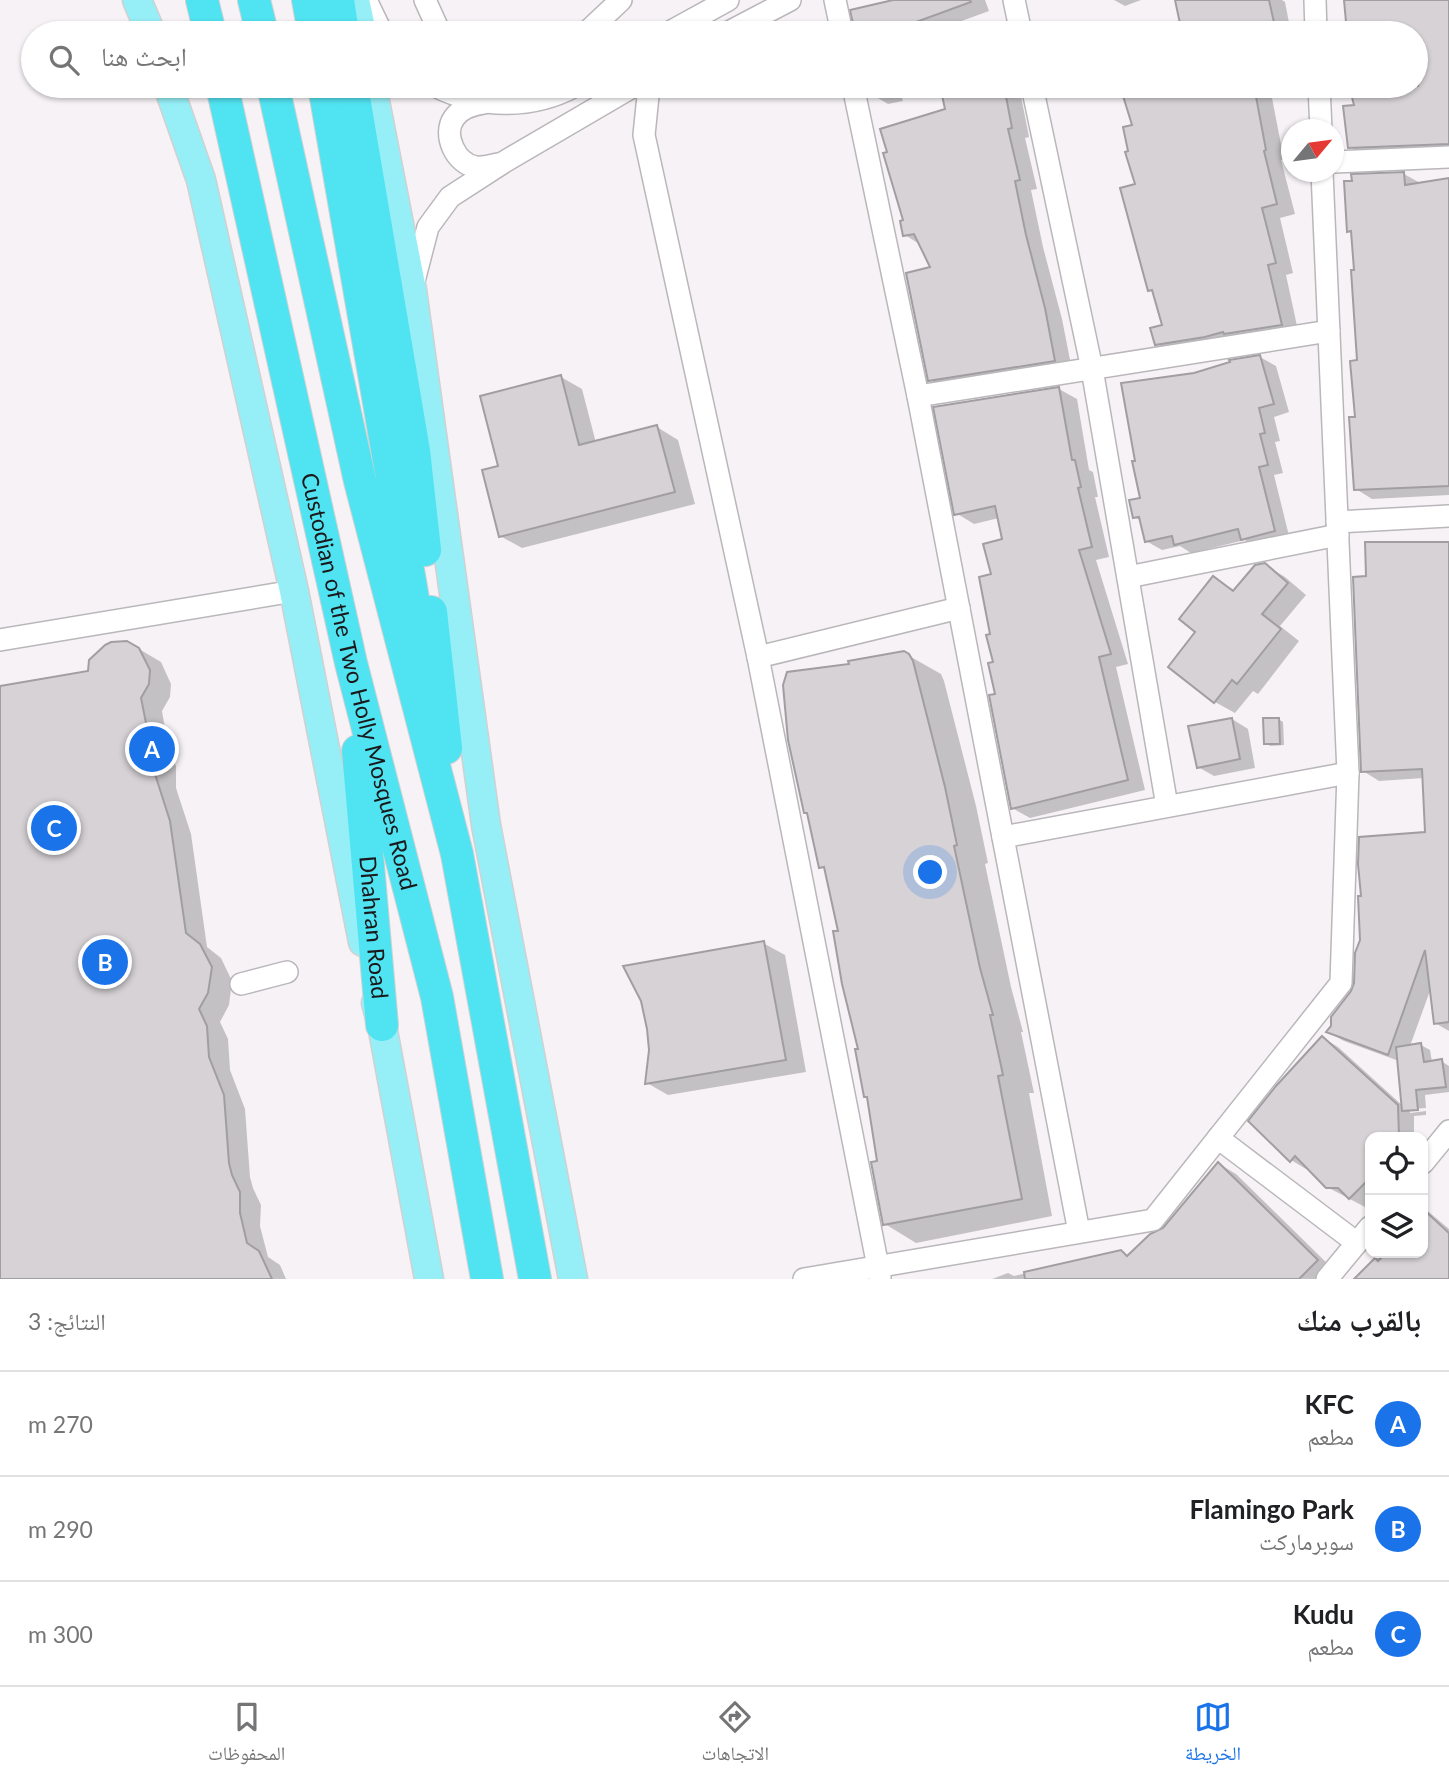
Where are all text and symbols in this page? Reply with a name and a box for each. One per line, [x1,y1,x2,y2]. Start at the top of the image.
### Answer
search box [21,21,1428,98]
text: ابحث هنا [101,40,187,72]
icon: search [45,41,83,79]
north arrow [1281,119,1344,182]
street label: Custodian of the Two Holly Mosques Road [296,470,424,893]
pin: A [129,723,175,775]
pin: C [31,802,77,854]
street label: Dhahran Road [354,854,395,1000]
your location [913,855,947,889]
pin: B [82,936,128,988]
map controls [1365,1132,1428,1258]
button: locate [1365,1132,1428,1195]
button: layers [1365,1195,1428,1258]
text: بالقرب منك [1297,1301,1421,1337]
text: النتائج: 3 [28,1307,106,1335]
text: KFC [1304,1388,1354,1420]
text: 270 m [28,1410,93,1438]
text: A [1390,1410,1406,1438]
text: مطعم [1307,1422,1354,1450]
text: Flamingo Park [1190,1493,1354,1525]
text: 290 m [28,1515,93,1543]
text: B [1390,1515,1406,1543]
text: سوبرماركت [1259,1527,1354,1555]
text: Kudu [1293,1598,1354,1630]
text: 300 m [28,1620,93,1648]
text: C [1390,1620,1406,1648]
text: مطعم [1307,1632,1354,1660]
tab: المحفوظات [208,1698,285,1772]
tab: الاتجاهات [701,1698,769,1772]
tab: الخريطة [1185,1698,1241,1772]

